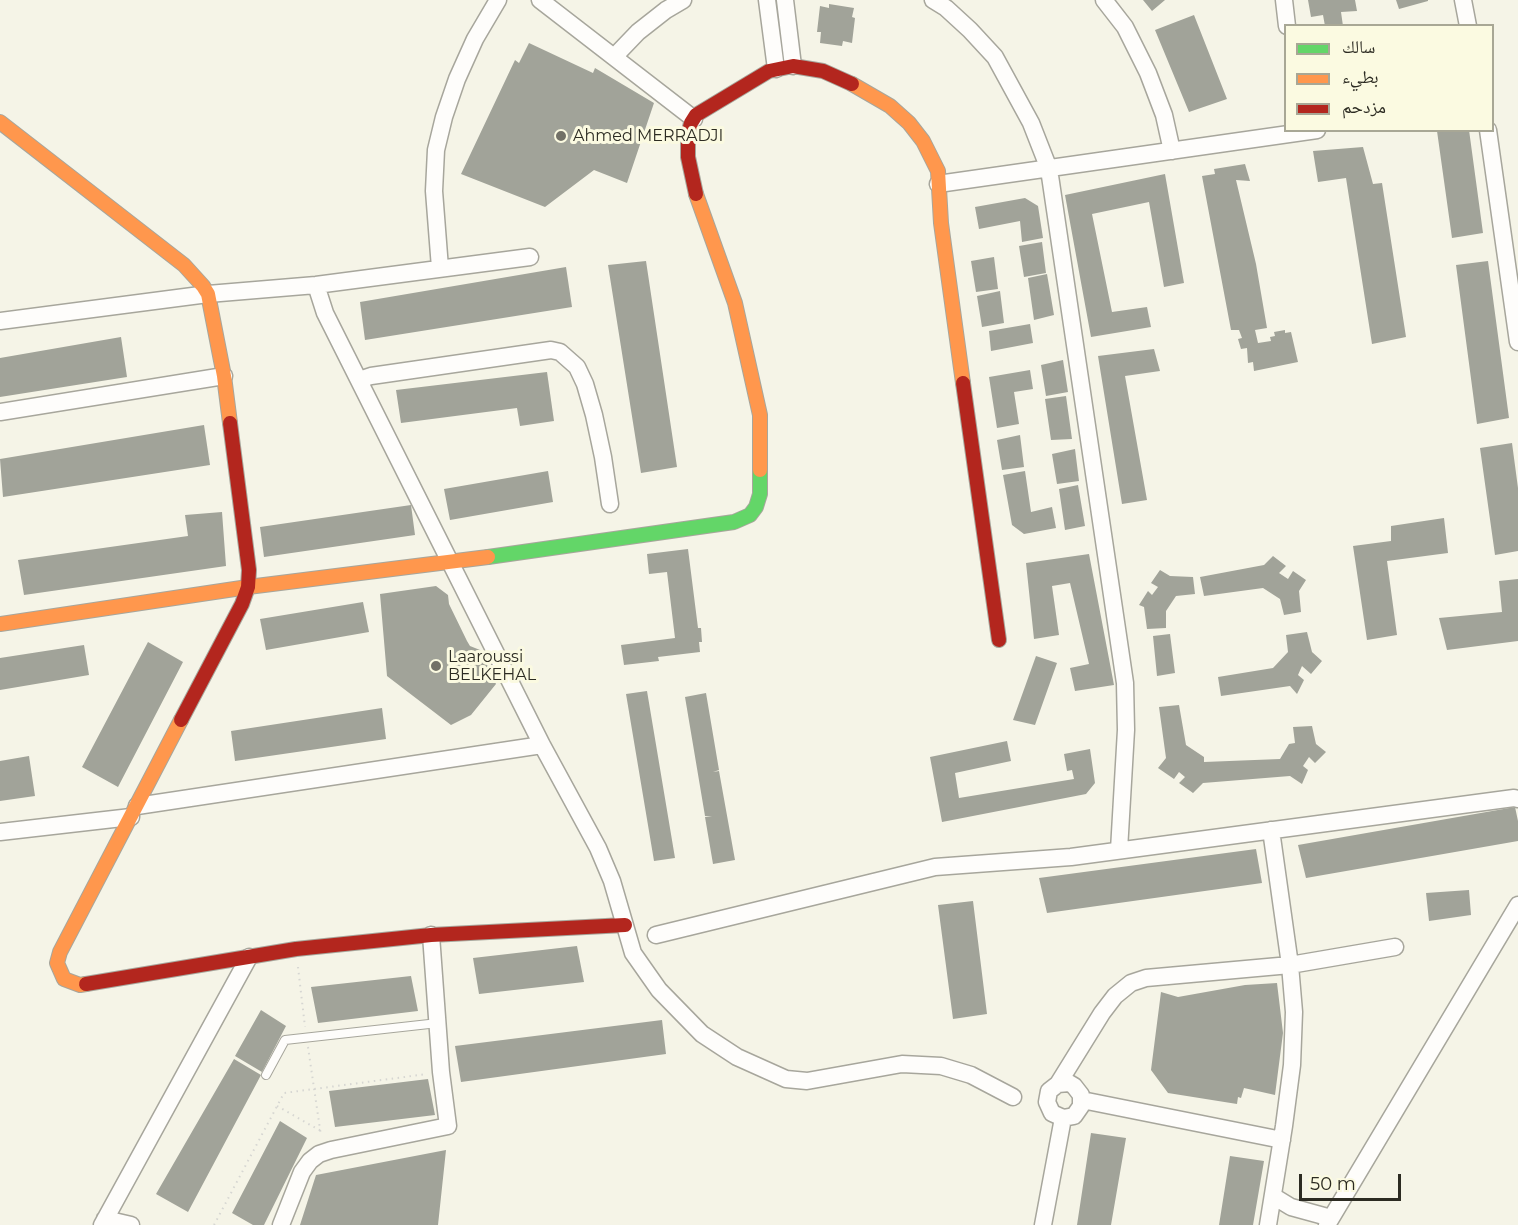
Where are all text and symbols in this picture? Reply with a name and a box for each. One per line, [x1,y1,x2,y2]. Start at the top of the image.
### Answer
legend [1284,24,1494,132]
text: سالك [1342,36,1375,58]
text: بطيء [1342,66,1379,88]
text: مزدحم [1342,96,1386,118]
place label: Ahmed MERRADJI [573,126,723,146]
marker: Ahmed MERRADJI [554,129,568,143]
place label: Laaroussi BELKEHAL [448,647,536,685]
marker: Laaroussi BELKEHAL [429,659,443,673]
scale bar [1302,1162,1404,1200]
text: 50 m [1310,1173,1356,1195]

